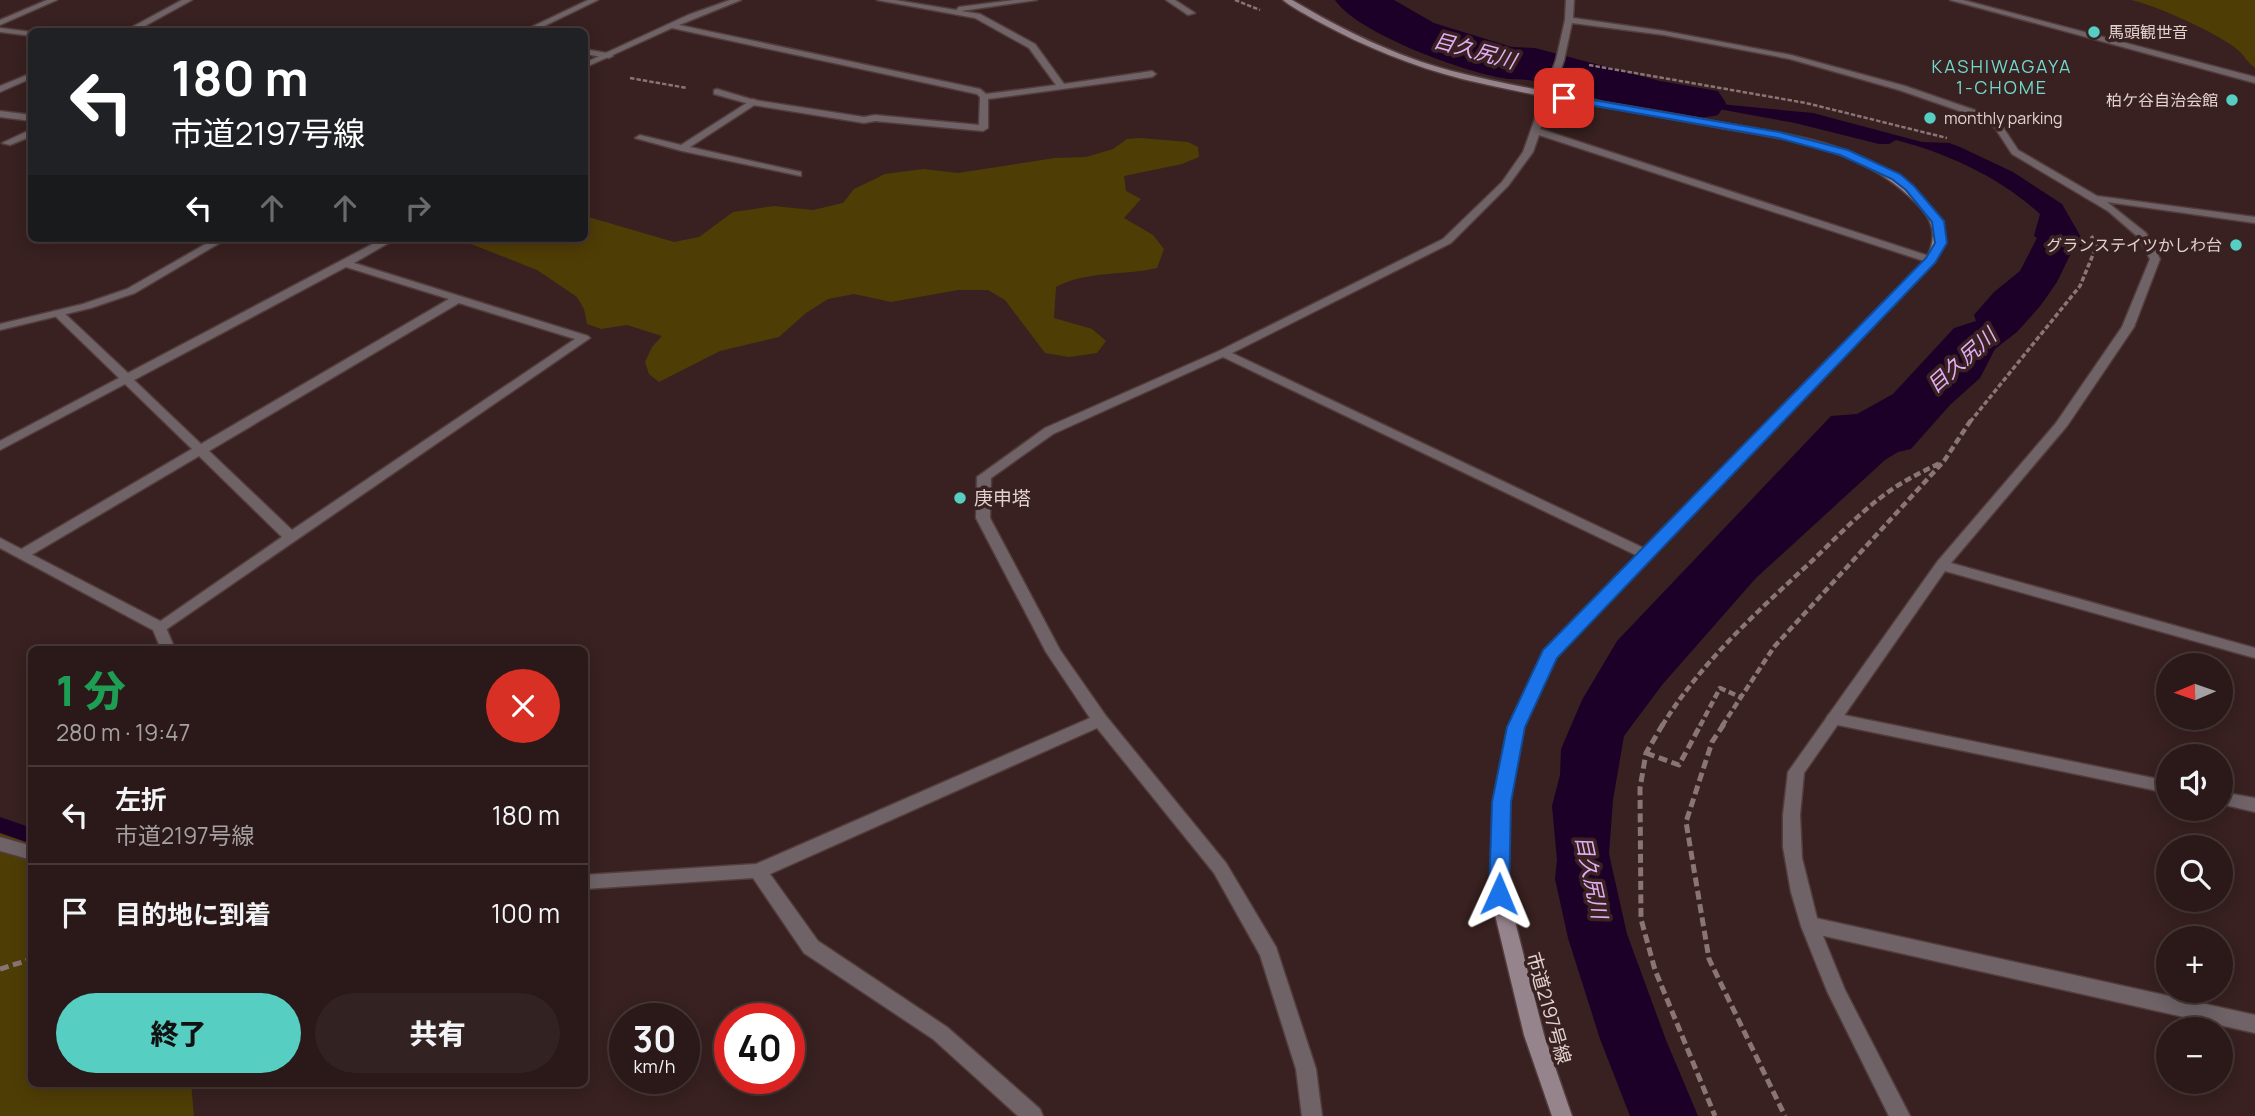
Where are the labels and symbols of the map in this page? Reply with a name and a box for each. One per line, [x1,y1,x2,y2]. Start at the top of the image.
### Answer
place label: 馬頭観世音 [2108,21,2188,43]
marker: 馬頭観世音 [2086,24,2102,40]
water label: 目久尻川 [1431,26,1521,75]
district label: KASHIWAGAYA 1-CHOME [1932,54,2072,99]
pin [1534,68,1594,128]
place label: 柏ケ谷自治会館 [2106,89,2218,111]
marker: 柏ケ谷自治会館 [2224,92,2240,108]
place label: monthly parking [1944,107,2063,129]
marker: monthly parking [1922,110,1938,126]
place label: グランステイツかしわ台 [2046,234,2222,256]
marker: グランステイツかしわ台 [2228,237,2244,253]
water label: 目久尻川 [1920,320,2003,399]
place label: 庚申塔 [974,485,1031,511]
marker: 庚申塔 [952,490,968,506]
north arrow [2156,653,2233,730]
water label: 目久尻川 [1570,833,1615,923]
position arrow [1462,857,1536,931]
street label: 市道2197号線 [1521,949,1577,1067]
speed limit sign: 40 [714,1003,805,1094]

